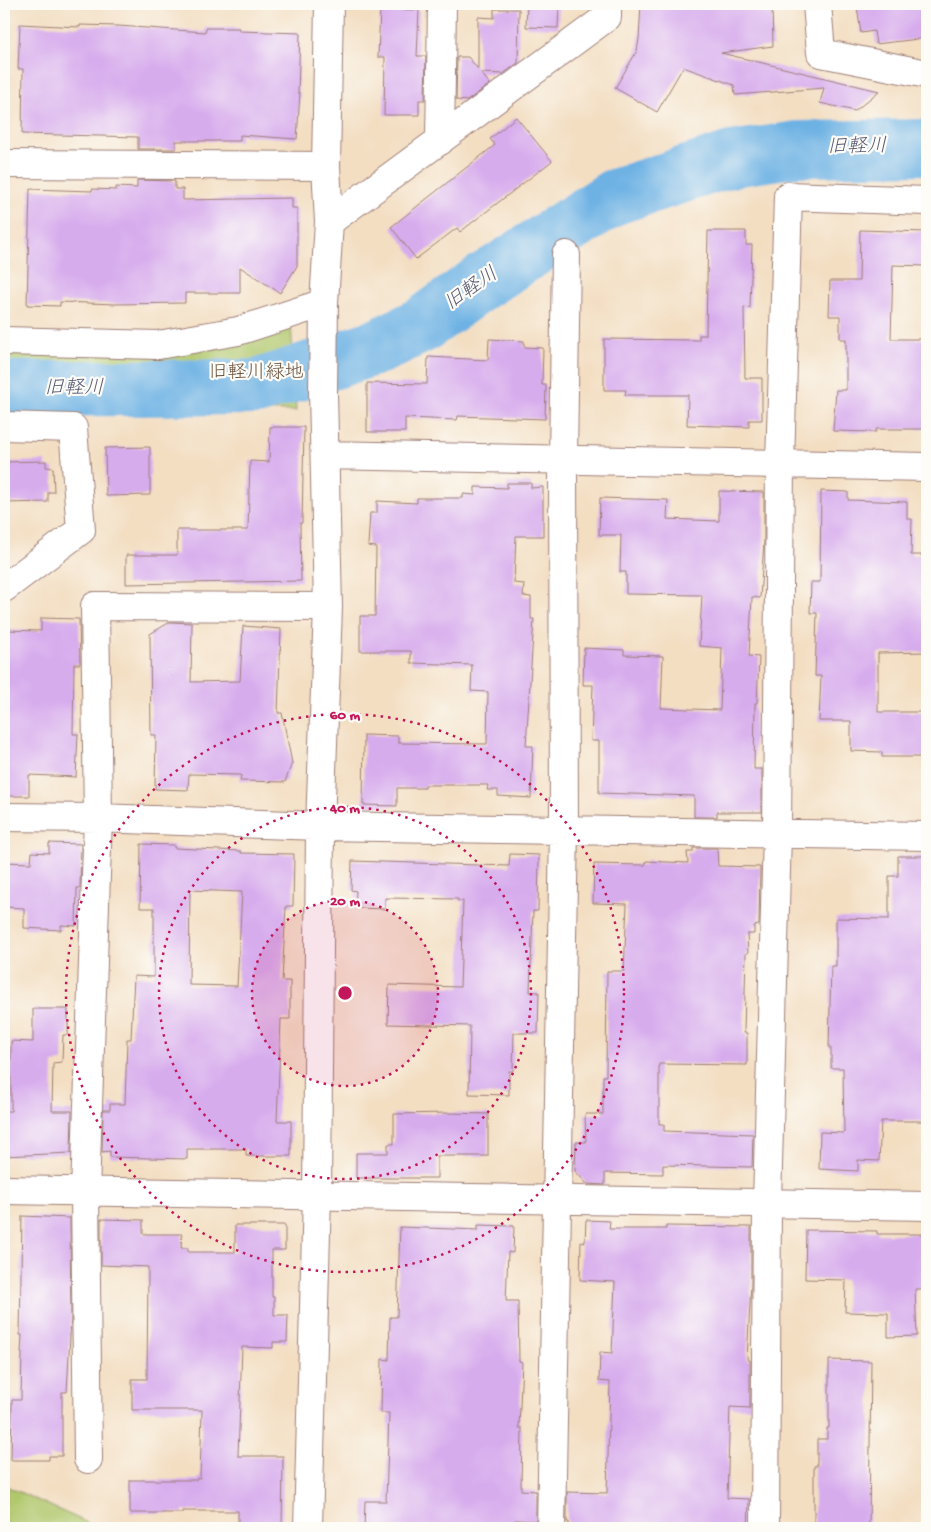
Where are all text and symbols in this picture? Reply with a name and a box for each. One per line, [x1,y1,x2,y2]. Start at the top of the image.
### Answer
water label: 旧軽川 [827,135,887,160]
water label: 旧軽川 [440,263,503,317]
park label: 旧軽川緑地 [208,362,304,385]
water label: 旧軽川 [44,377,104,401]
text: 60 m [330,707,361,725]
text: 40 m [329,800,360,818]
text: 20 m [330,893,360,911]
centre of rings [336,984,354,1002]

